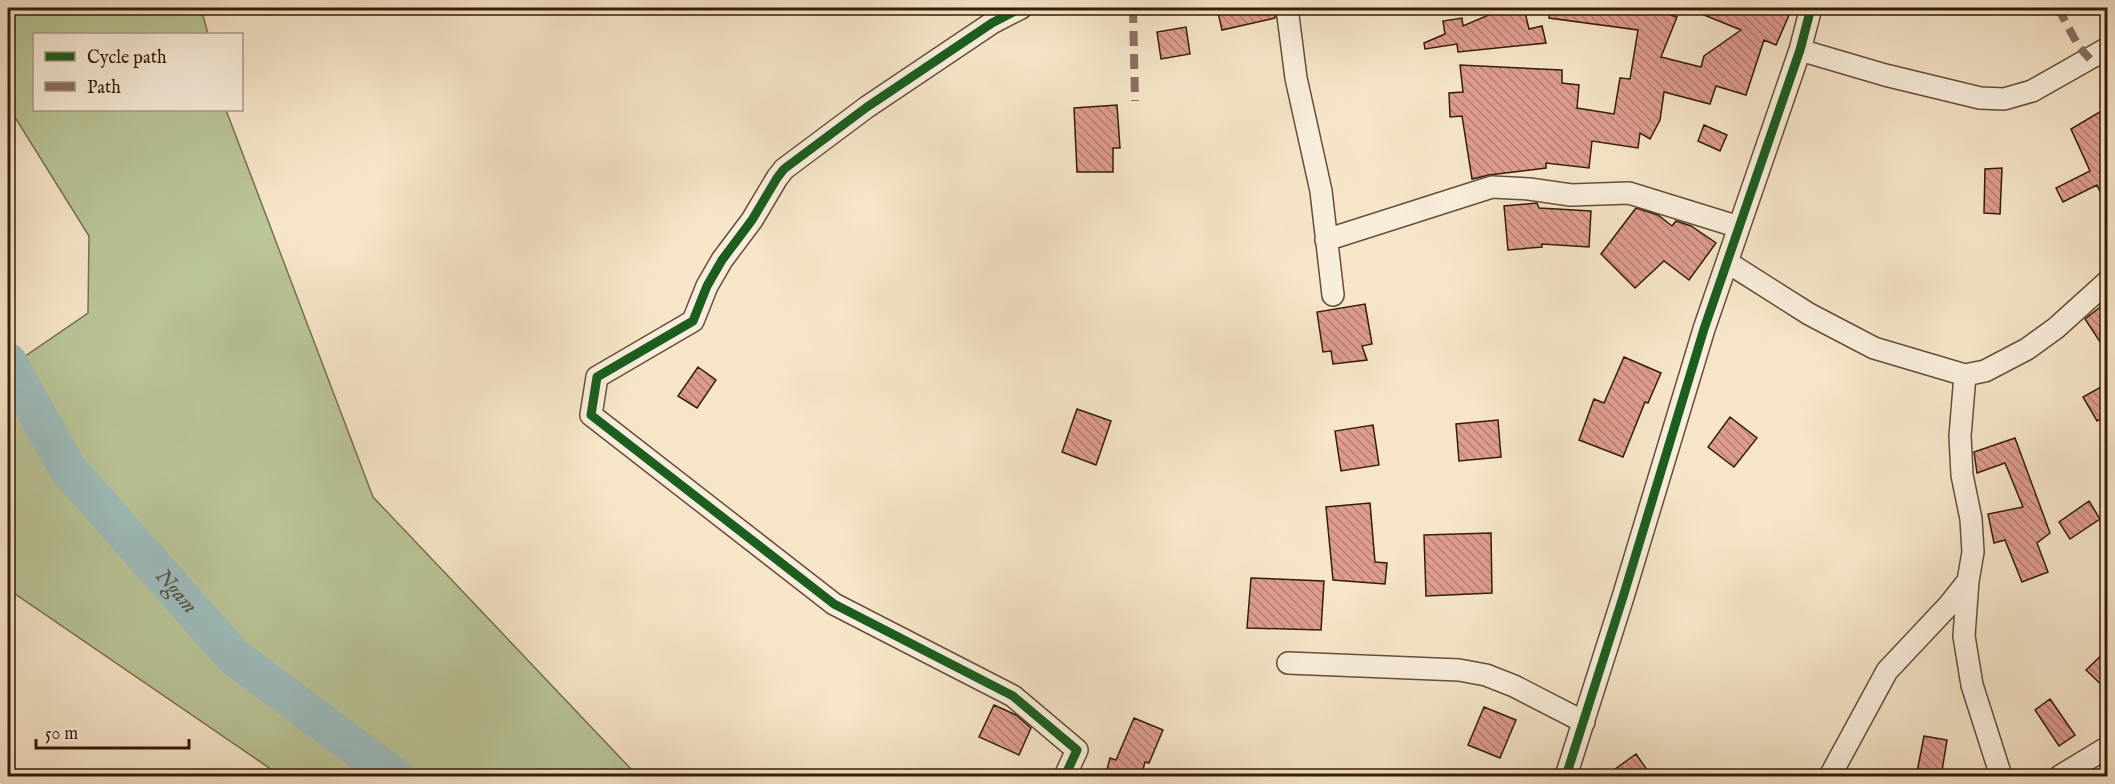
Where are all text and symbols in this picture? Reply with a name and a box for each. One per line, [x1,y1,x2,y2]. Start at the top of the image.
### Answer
legend [33,33,243,111]
text: Cycle path [87,47,167,70]
text: Path [87,77,121,100]
water label: Ngam [149,563,203,620]
scale bar [36,712,189,750]
text: 50 m [45,723,78,746]

